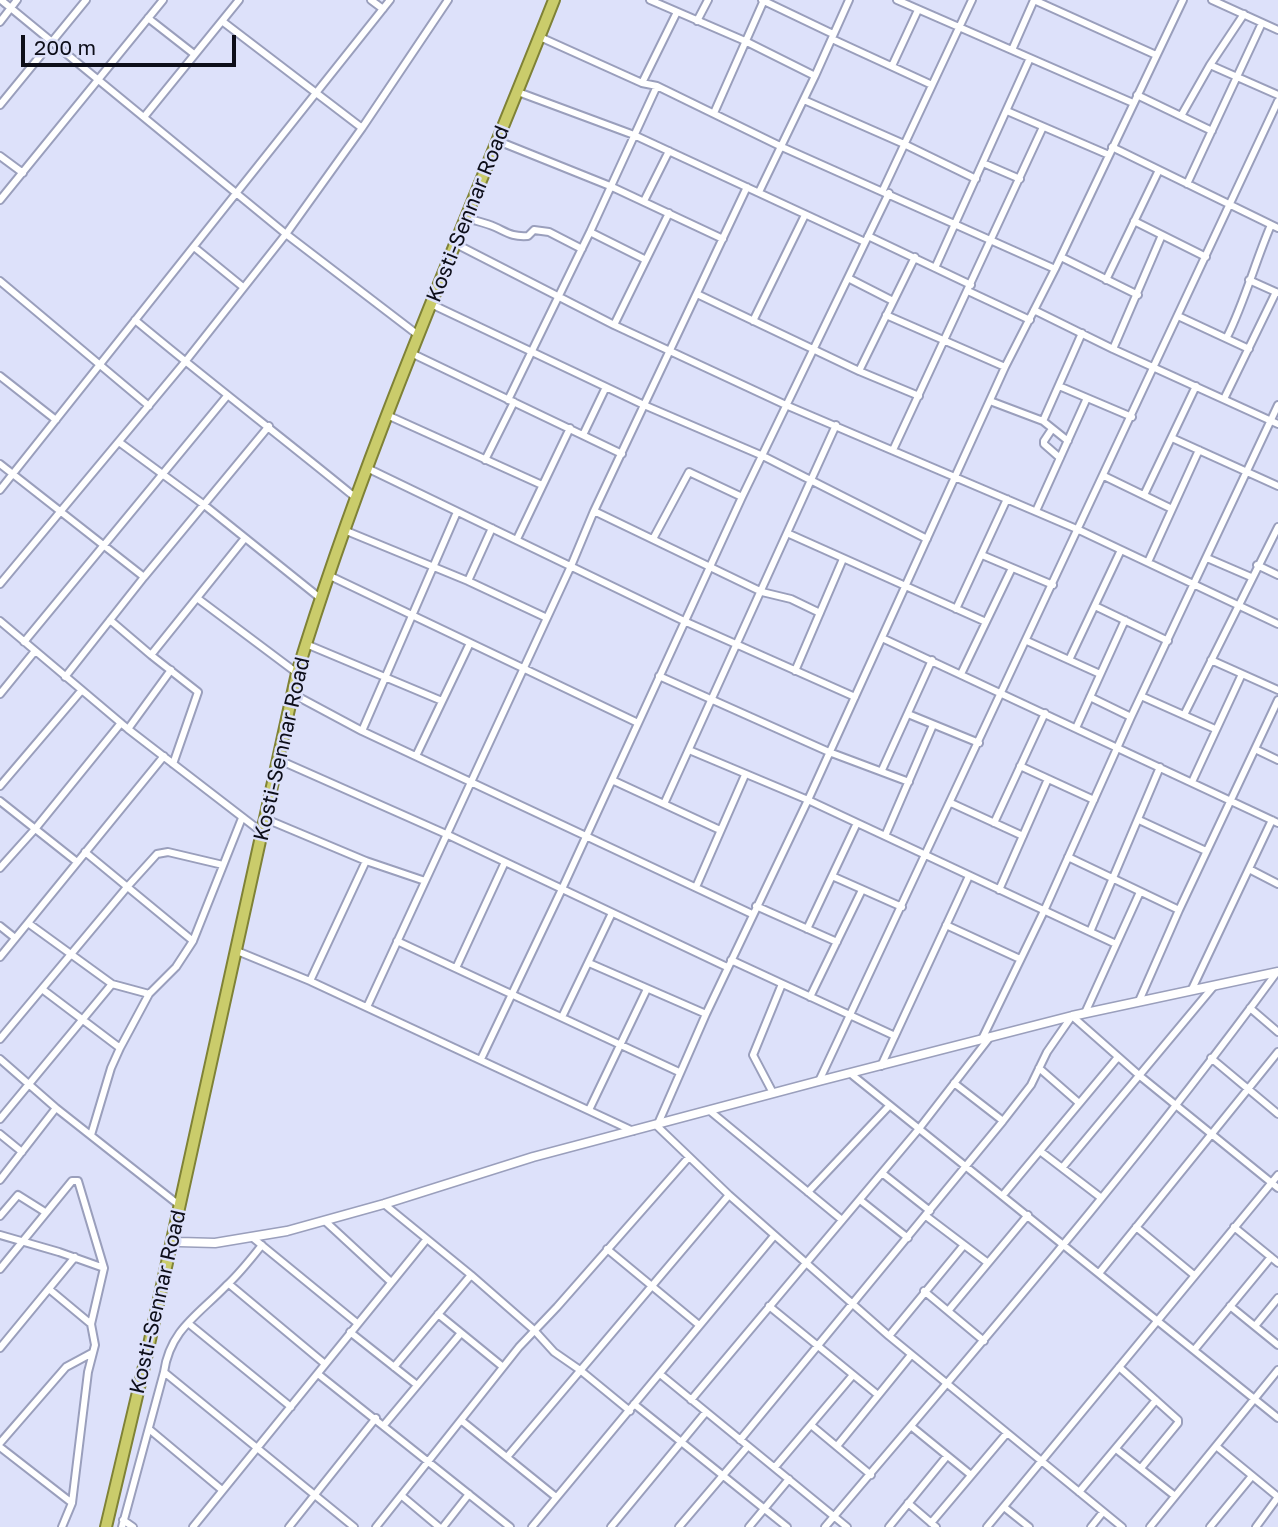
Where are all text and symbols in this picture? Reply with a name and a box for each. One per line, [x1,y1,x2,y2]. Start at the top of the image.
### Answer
scale bar [24,21,240,65]
text: 200 m [34,34,96,60]
street label: Kosti-Sennar Road [421,122,515,306]
street label: Kosti-Sennar Road [249,655,315,843]
street label: Kosti-Sennar Road [125,1208,191,1396]

